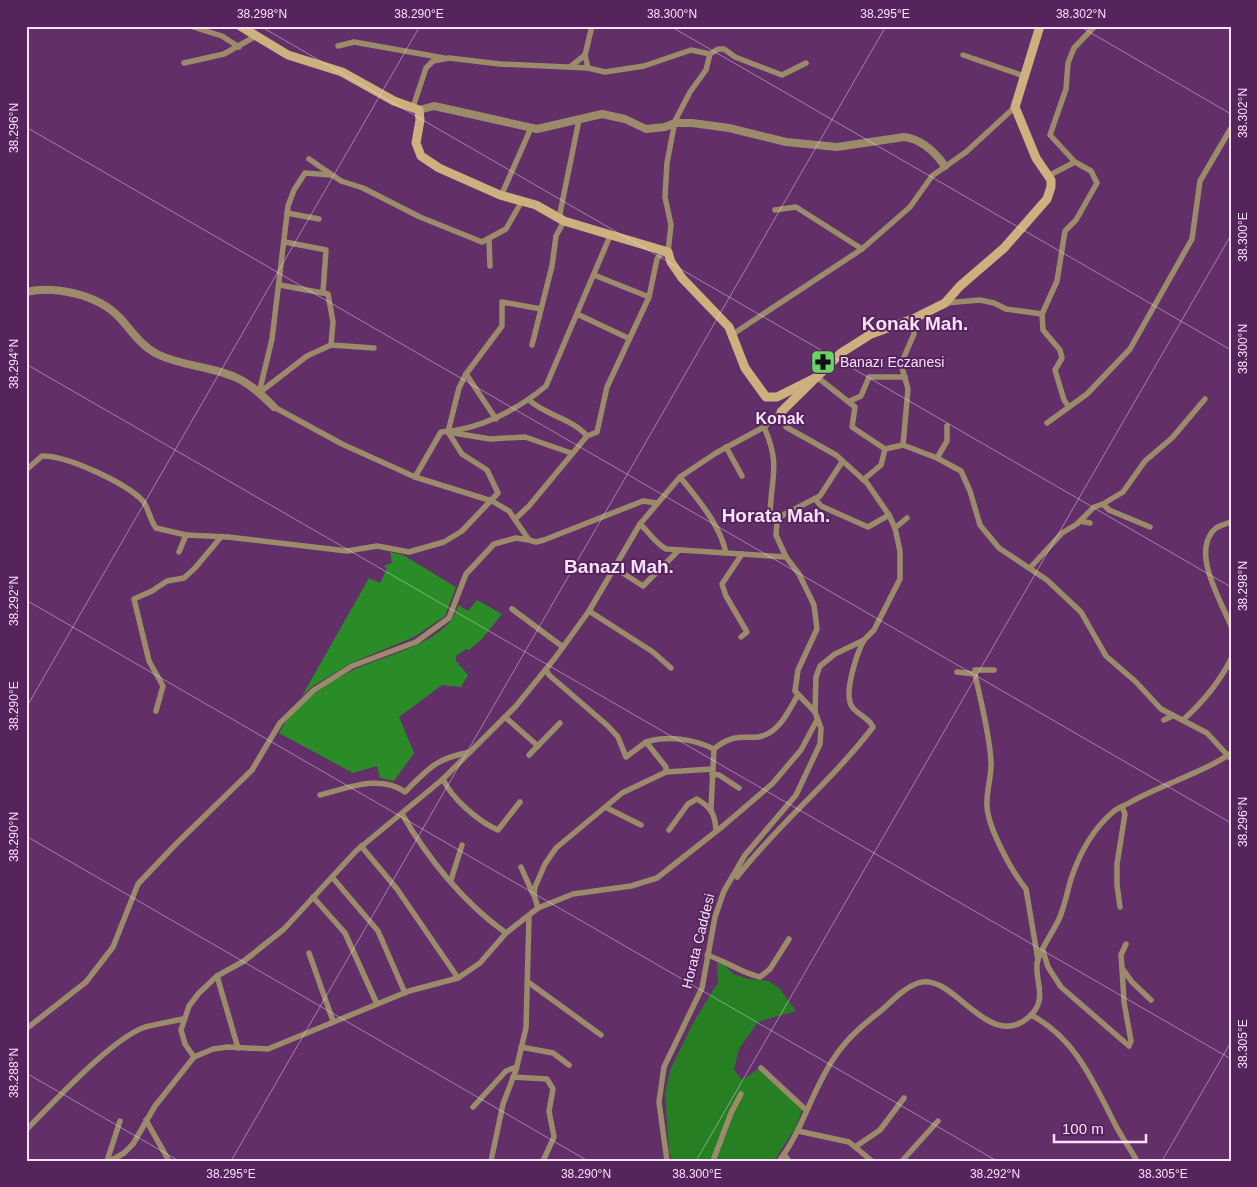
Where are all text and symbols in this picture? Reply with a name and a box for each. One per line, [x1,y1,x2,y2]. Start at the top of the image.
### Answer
text: 38.298°N [237,7,287,21]
text: 38.290°E [394,7,444,21]
text: 38.300°N [647,7,697,21]
text: 38.295°E [860,7,910,21]
text: 38.302°N [1056,7,1106,21]
text: 38.302°N [1236,88,1250,138]
text: 38.296°N [7,103,21,153]
text: 38.300°E [1236,212,1250,262]
district label: Konak Mah. [862,313,968,334]
text: 38.300°N [1236,324,1250,374]
text: 38.294°N [7,339,21,389]
pharmacy icon: Banazı Eczanesi [810,349,836,375]
place label: Banazı Eczanesi [840,354,944,370]
district label: Konak [756,410,805,427]
district label: Horata Mah. [722,505,830,526]
district label: Banazı Mah. [564,556,674,577]
text: 38.298°N [1236,561,1250,611]
text: 38.292°N [7,576,21,626]
text: 38.290°E [7,681,21,731]
text: 38.296°N [1236,797,1250,847]
text: 38.290°N [7,812,21,862]
street label: Horata Caddesi [678,892,718,990]
text: 38.305°E [1236,1019,1250,1069]
text: 38.288°N [7,1048,21,1098]
scale bar [1054,1112,1147,1144]
text: 100 m [1062,1120,1104,1137]
text: 38.295°E [206,1167,256,1181]
text: 38.290°N [561,1167,611,1181]
text: 38.300°E [672,1167,722,1181]
text: 38.292°N [970,1167,1020,1181]
text: 38.305°E [1138,1167,1188,1181]

